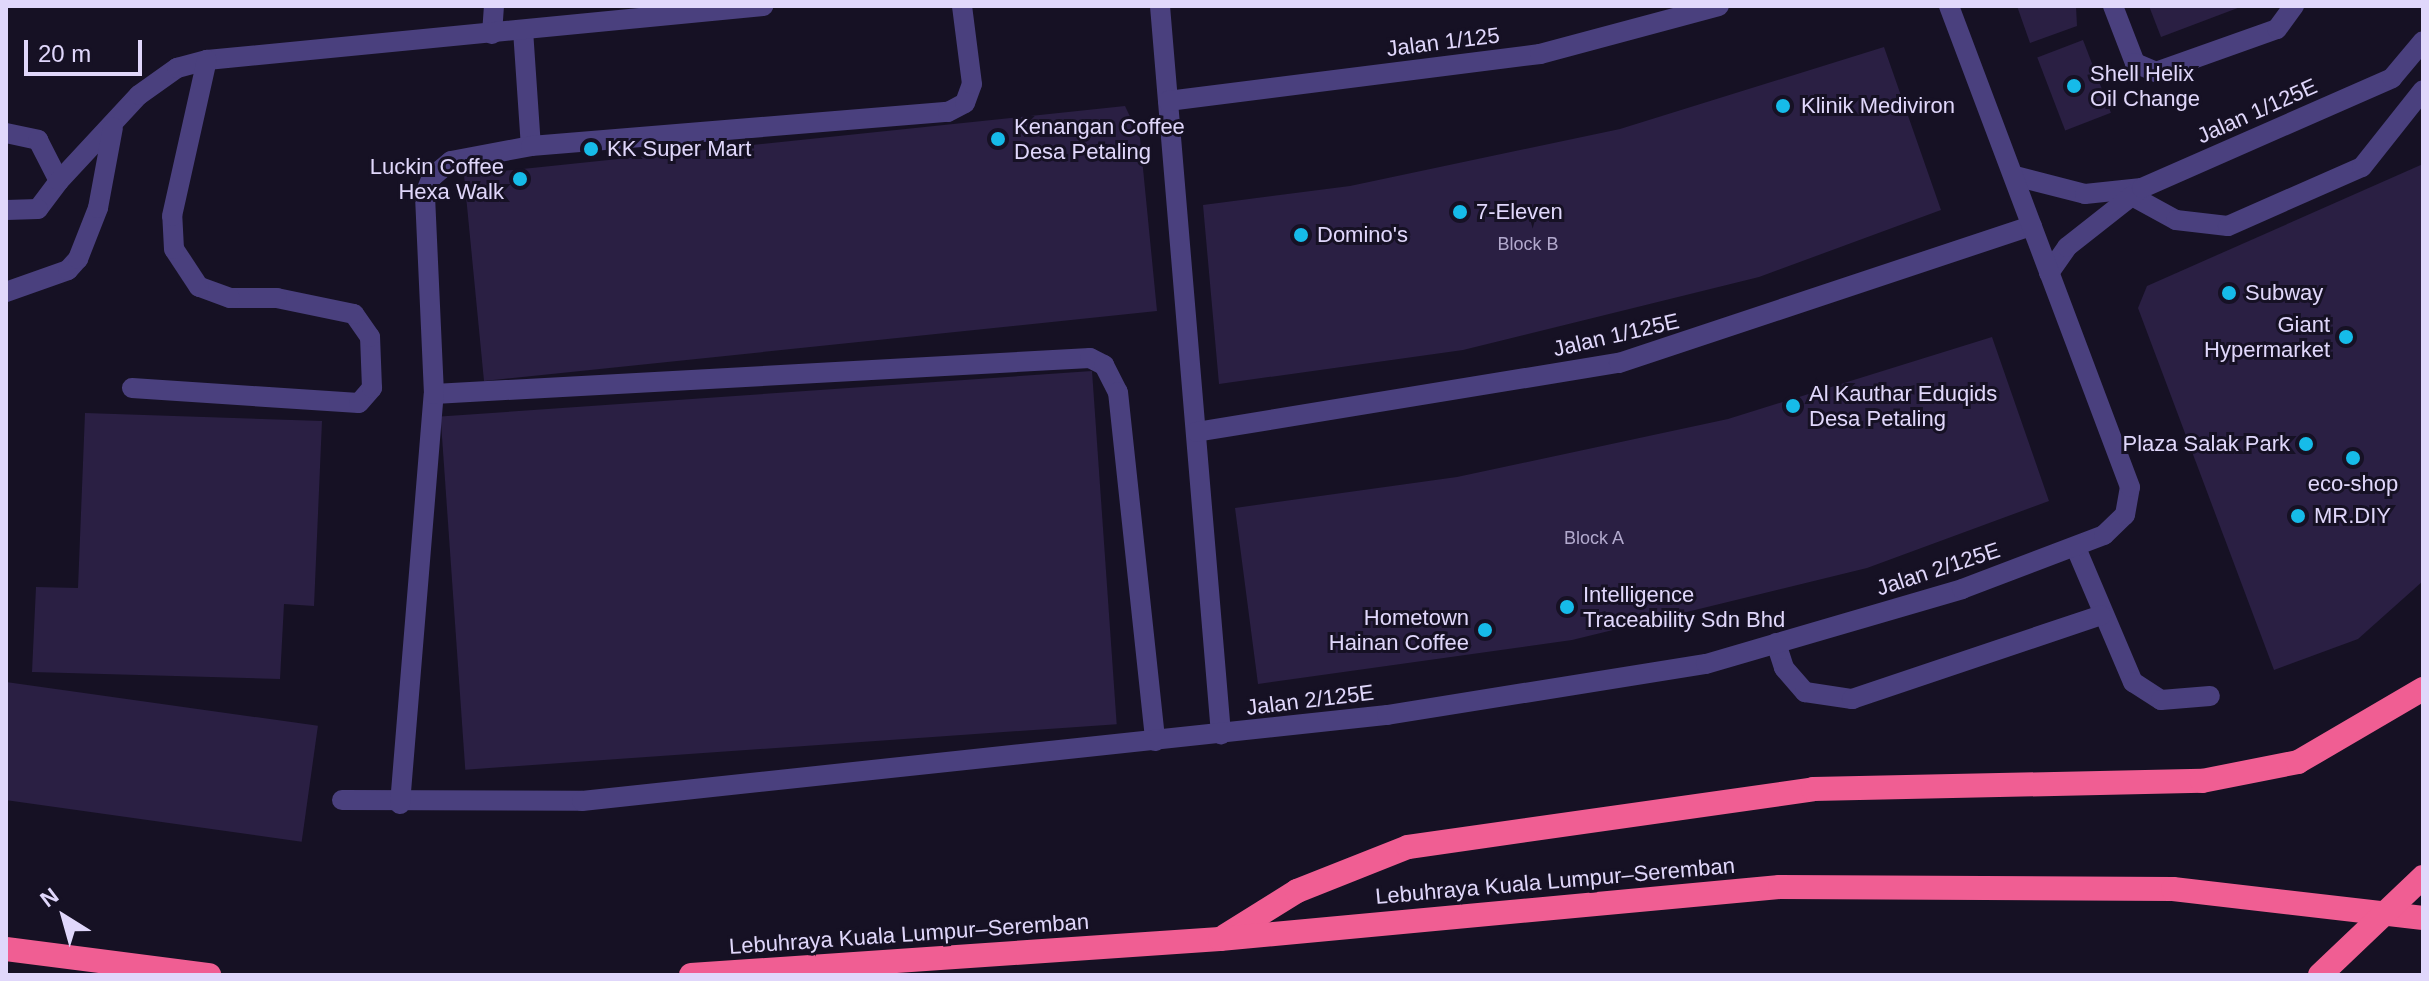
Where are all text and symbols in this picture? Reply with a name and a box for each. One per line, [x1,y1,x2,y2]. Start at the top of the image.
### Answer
street label: Jalan 1/125 [1385,22,1501,62]
scale bar [28,24,146,74]
text: 20 m [38,40,91,67]
place label: Shell Helix Oil Change [2090,60,2200,112]
street label: Jalan 1/125E [2193,73,2321,149]
marker: Shell Helix Oil Change [2065,77,2083,95]
place label: Klinik Mediviron [1801,93,1955,119]
marker: Klinik Mediviron [1772,95,1794,117]
place label: Kenangan Coffee Desa Petaling [1014,113,1185,164]
marker: Kenangan Coffee Desa Petaling [989,130,1007,148]
place label: KK Super Mart [607,136,751,162]
marker: KK Super Mart [582,140,600,158]
place label: Luckin Coffee Hexa Walk [370,153,504,204]
marker: Luckin Coffee Hexa Walk [511,170,529,188]
place label: 7-Eleven [1476,199,1563,225]
marker: 7-Eleven [1451,203,1469,221]
place label: Domino's [1317,222,1408,248]
marker: Domino's [1292,226,1310,244]
house number: Block B [1497,233,1559,255]
place label: Subway [2245,280,2323,306]
marker: Subway [2220,284,2238,302]
street label: Jalan 1/125E [1550,308,1682,362]
place label: Giant Hypermarket [2204,311,2330,362]
marker: Giant Hypermarket [2337,328,2355,346]
place label: Al Kauthar Eduqids Desa Petaling [1809,380,1997,432]
marker: Al Kauthar Eduqids Desa Petaling [1784,397,1802,415]
place label: Plaza Salak Park [2122,431,2290,457]
marker: Plaza Salak Park [2297,435,2315,453]
marker: eco-shop [2344,449,2362,467]
place label: eco-shop [2308,471,2398,497]
place label: MR.DIY [2314,503,2391,529]
marker: MR.DIY [2289,507,2307,525]
house number: Block A [1563,527,1625,549]
street label: Jalan 2/125E [1873,537,2003,601]
place label: Intelligence Traceability Sdn Bhd [1583,581,1785,632]
marker: Intelligence Traceability Sdn Bhd [1558,598,1576,616]
place label: Hometown Hainan Coffee [1329,604,1469,656]
marker: Hometown Hainan Coffee [1476,621,1494,639]
street label: Jalan 2/125E [1245,679,1375,721]
street label: Lebuhraya Kuala Lumpur–Seremban [1374,852,1736,910]
north arrow [24,877,104,957]
text: N [35,883,63,912]
street label: Lebuhraya Kuala Lumpur–Seremban [728,908,1090,960]

